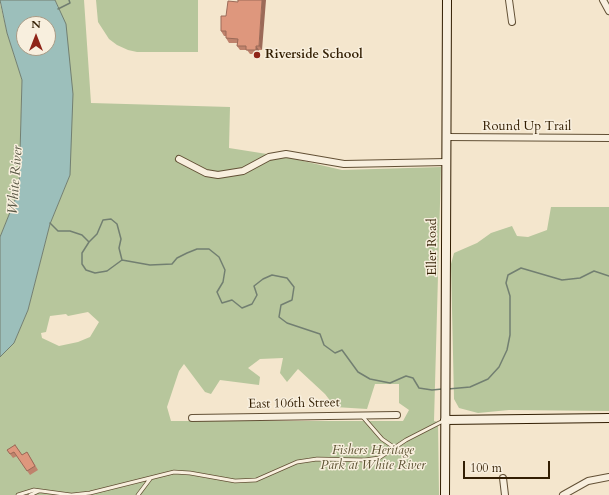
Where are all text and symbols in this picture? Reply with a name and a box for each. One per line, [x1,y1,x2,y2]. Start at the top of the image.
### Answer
north arrow [16,16,56,56]
text: N [31,17,41,32]
place label: Riverside School [265,47,363,63]
marker: Riverside School [252,50,262,60]
street label: Round Up Trail [483,119,571,135]
water label: White River [5,145,27,215]
street label: Eller Road [425,218,441,276]
street label: East 106th Street [248,395,340,413]
park label: Fishers Heritage Park at White River [321,443,425,474]
scale bar [465,453,552,479]
text: 100 m [470,460,502,476]

